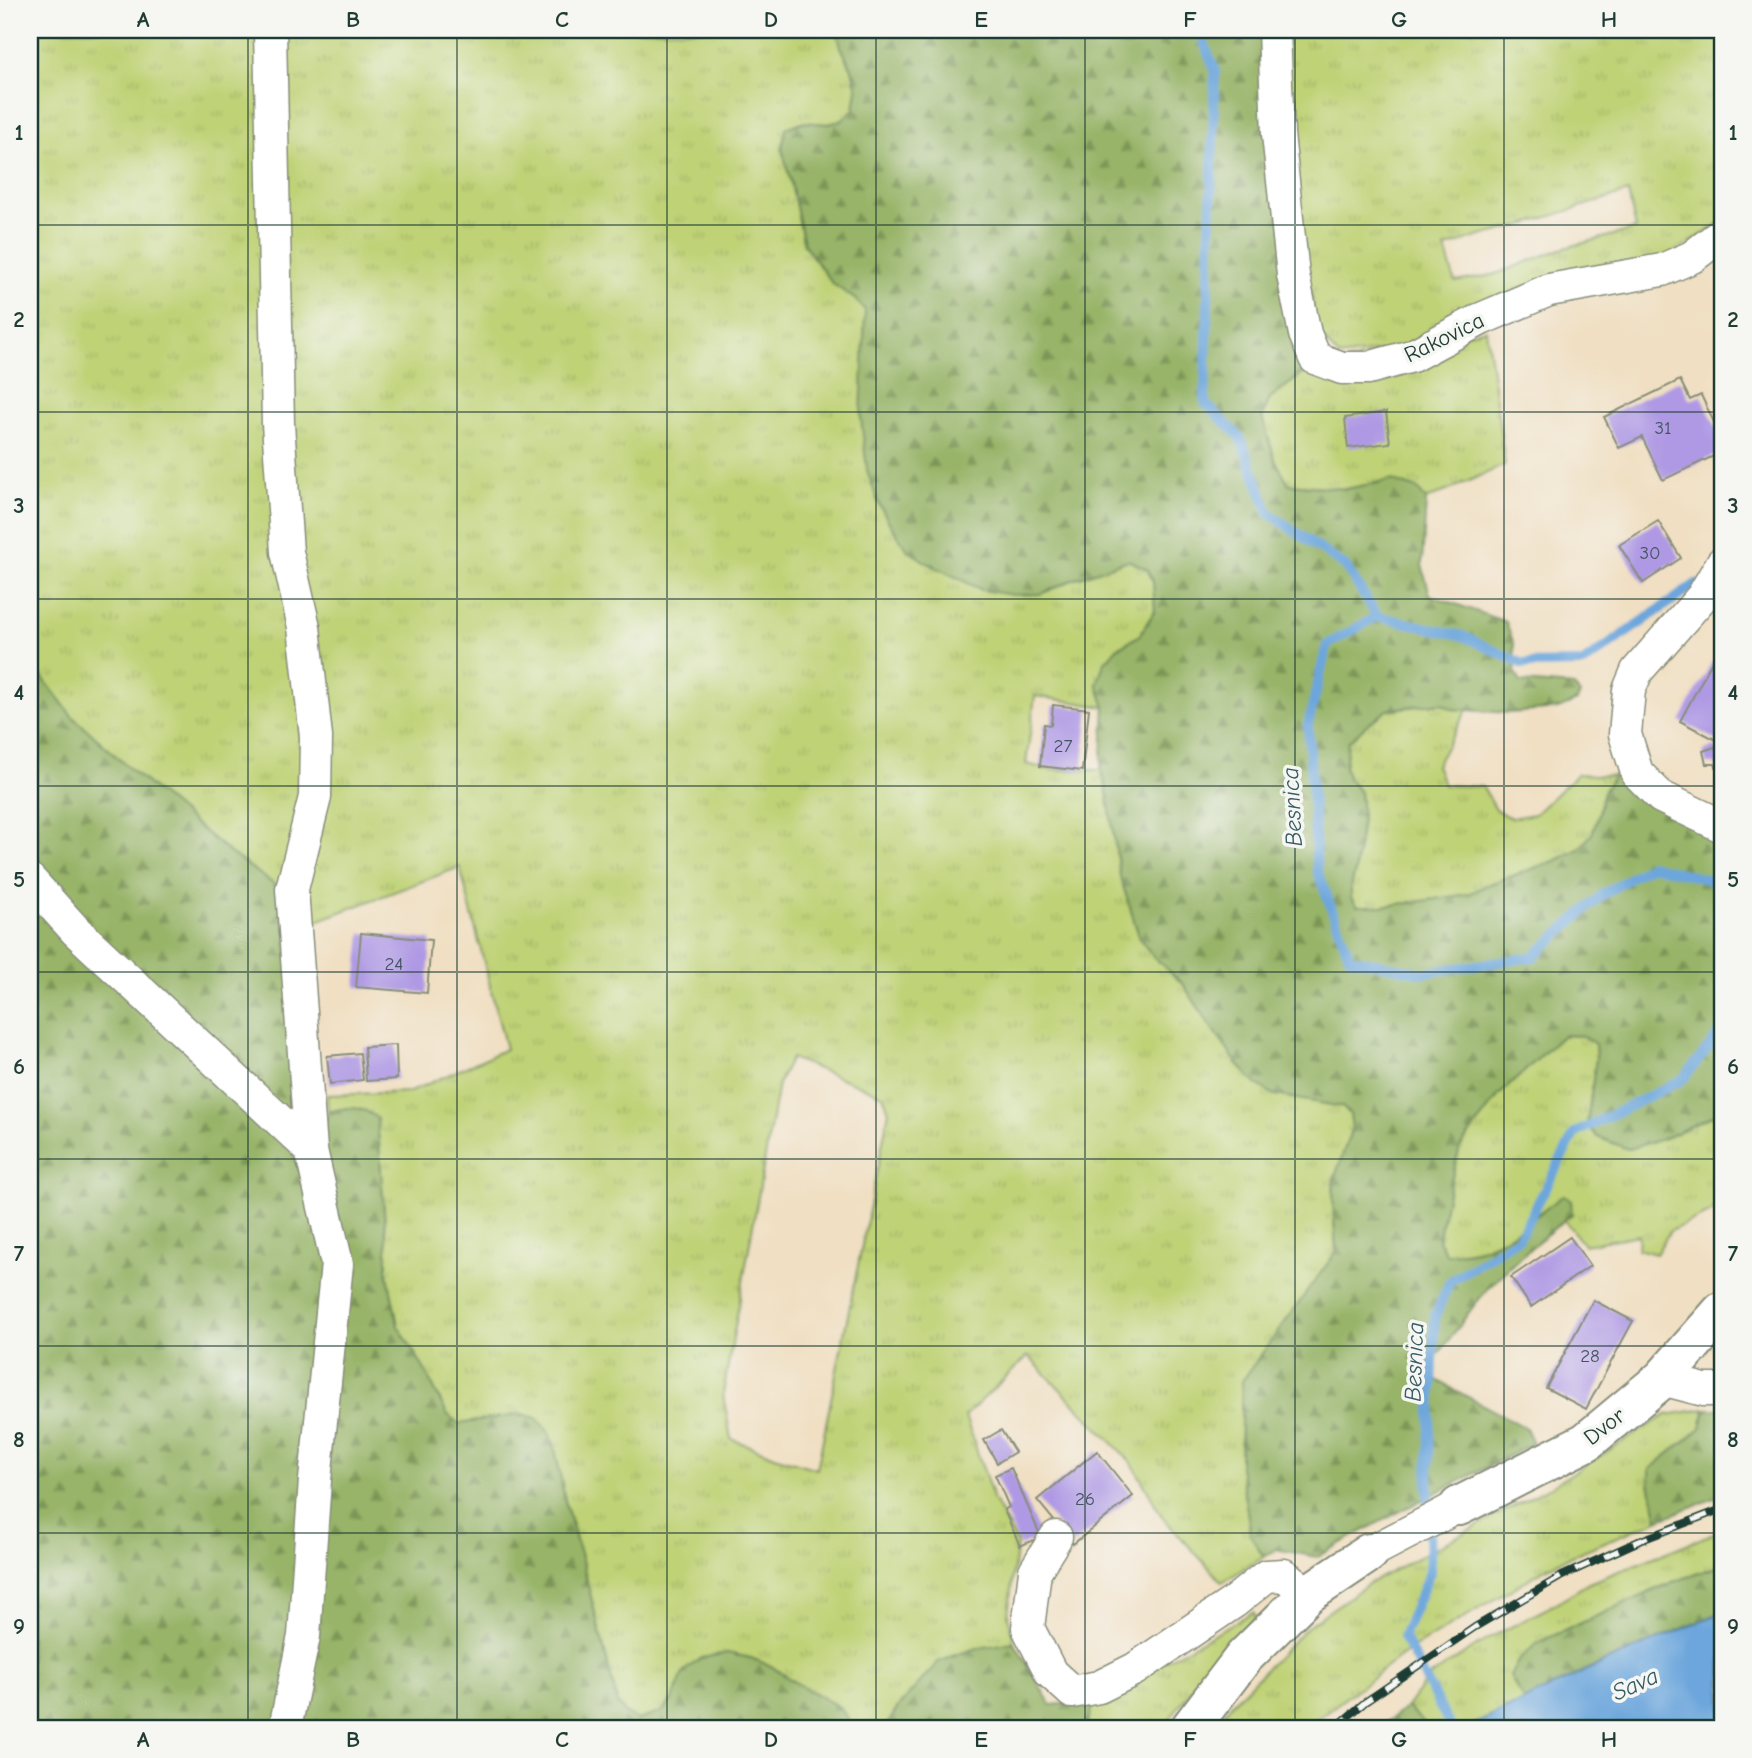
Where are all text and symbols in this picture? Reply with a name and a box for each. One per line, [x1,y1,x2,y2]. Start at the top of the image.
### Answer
text: A [137,6,150,33]
text: B [346,6,360,33]
text: C [555,6,569,33]
text: D [764,6,778,33]
text: E [974,6,988,33]
text: F [1183,6,1197,33]
text: G [1391,6,1407,33]
text: H [1601,6,1617,33]
text: 1 [14,119,24,146]
text: 1 [1728,119,1738,146]
text: 2 [13,306,25,333]
text: 2 [1727,306,1739,333]
street label: Rakovica [1400,307,1489,368]
house number: 31 [1654,417,1672,439]
text: 3 [13,492,25,519]
text: 3 [1727,492,1739,519]
house number: 30 [1639,542,1661,564]
text: 4 [14,679,25,706]
text: 4 [1728,679,1739,706]
house number: 27 [1054,735,1072,757]
water label: Besnica [1276,767,1308,847]
text: 5 [13,866,25,893]
text: 5 [1727,866,1739,893]
house number: 24 [384,953,404,975]
text: 6 [13,1053,25,1080]
text: 6 [1727,1053,1739,1080]
text: 7 [14,1240,25,1267]
text: 7 [1728,1240,1739,1267]
water label: Besnica [1399,1322,1429,1402]
house number: 28 [1580,1345,1600,1367]
street label: Dvor [1578,1401,1631,1451]
text: 8 [13,1426,25,1453]
text: 8 [1727,1426,1739,1453]
house number: 26 [1075,1488,1095,1510]
text: 9 [13,1613,25,1640]
text: 9 [1727,1613,1739,1640]
water label: Sava [1607,1661,1663,1707]
text: A [137,1726,150,1753]
text: B [346,1726,360,1753]
text: C [555,1726,569,1753]
text: D [764,1726,778,1753]
text: E [974,1726,988,1753]
text: F [1183,1726,1197,1753]
text: G [1391,1726,1407,1753]
text: H [1601,1726,1617,1753]

